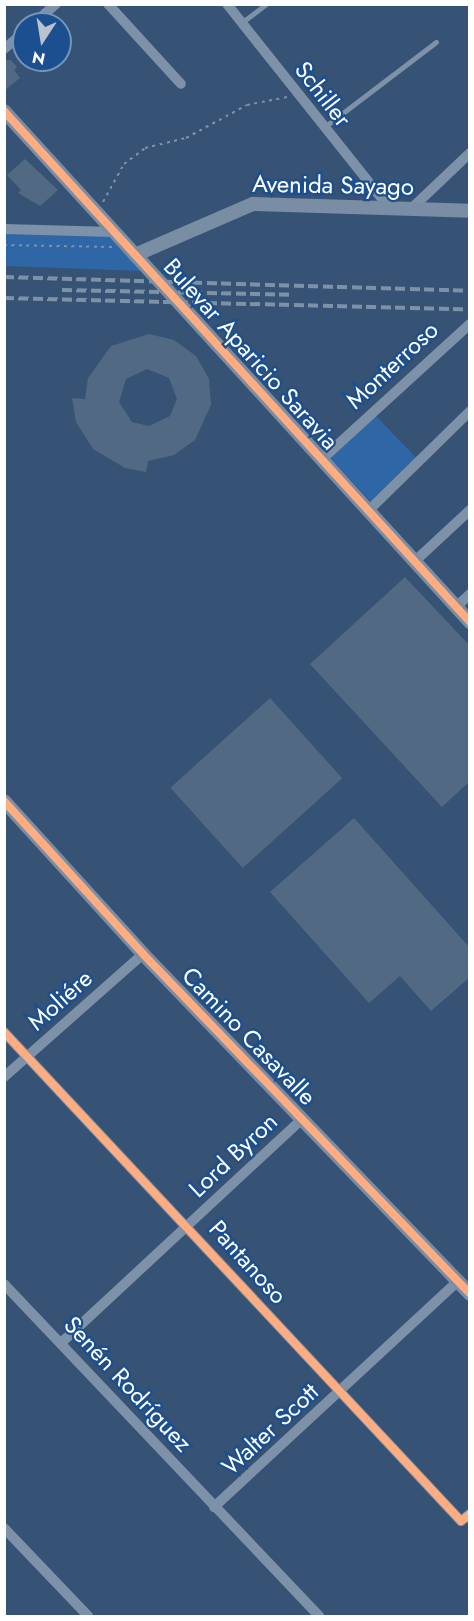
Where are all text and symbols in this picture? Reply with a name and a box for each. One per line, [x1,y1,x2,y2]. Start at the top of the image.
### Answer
north arrow [12,12,72,72]
text: N [30,46,47,71]
street label: Schiller [289,56,357,132]
street label: Avenida Sayago [252,169,414,201]
street label: Bulevar Aparicio Saravia [158,252,344,456]
street label: Monterroso [340,315,444,415]
street label: Camino Casavalle [176,961,322,1111]
street label: Moliére [22,964,98,1036]
street label: Lord Byron [183,1107,283,1203]
street label: Pantanoso [203,1214,293,1310]
street label: Senén Rodríguez [58,1310,198,1458]
street label: Walter Scott [216,1377,324,1481]

